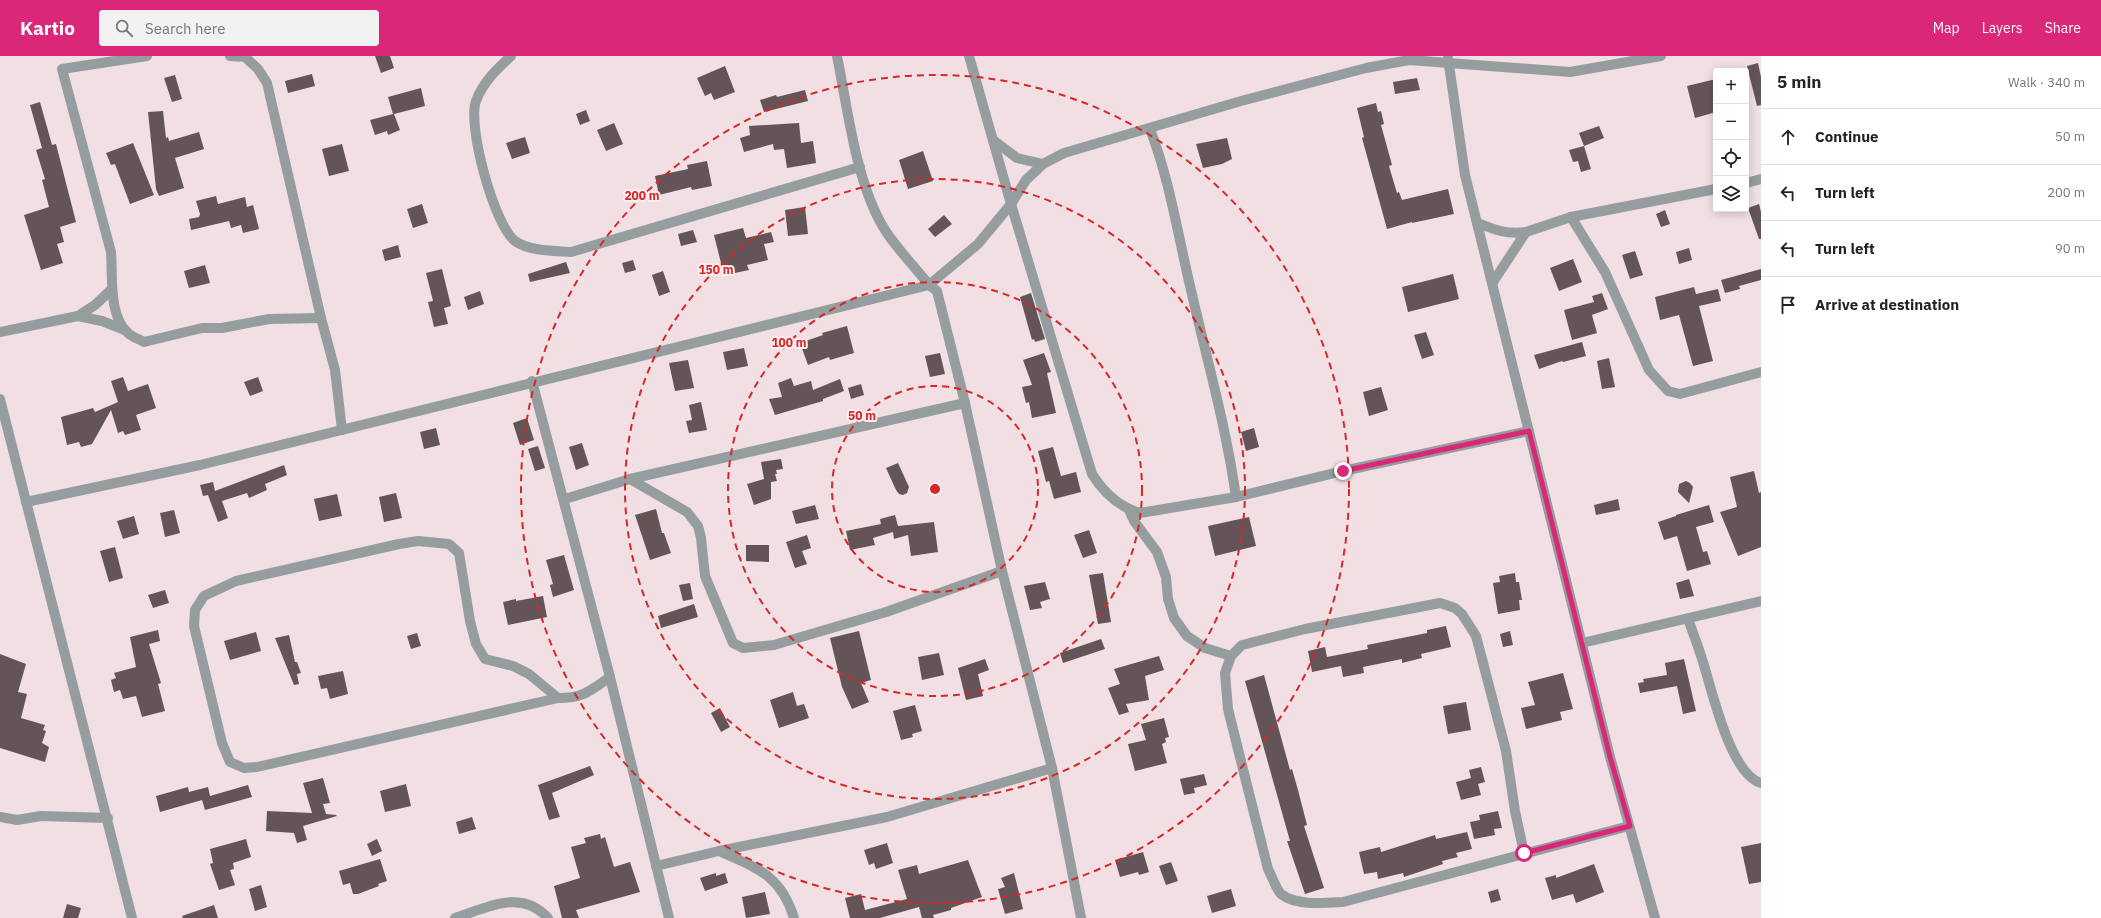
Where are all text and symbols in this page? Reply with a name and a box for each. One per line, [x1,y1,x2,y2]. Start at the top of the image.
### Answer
search box [99,10,379,46]
text: Kartio [20,16,75,40]
icon: search [113,17,135,39]
text: Search here [145,19,225,38]
text: Map [1933,19,1960,37]
text: Layers [1982,19,2023,37]
text: Share [2045,19,2081,37]
map controls [1713,68,1749,212]
button: + [1713,68,1749,104]
text: 5 min [1777,71,1821,93]
text: Walk · 340 m [2008,74,2085,91]
button: − [1713,104,1749,140]
icon: ahead [1777,126,1799,148]
text: Continue [1815,127,1879,146]
text: 50 m [2055,128,2085,145]
button: locate [1713,140,1749,176]
button: layers [1713,176,1749,212]
icon: left [1777,182,1799,204]
text: Turn left [1815,183,1875,202]
text: 200 m [2047,184,2085,201]
text: 200 m [624,188,660,203]
icon: left [1777,238,1799,260]
text: Turn left [1815,239,1875,258]
text: 90 m [2055,240,2085,257]
text: 150 m [698,262,734,277]
icon: arrive [1777,294,1799,316]
text: Arrive at destination [1815,295,1959,314]
text: 100 m [771,335,807,350]
text: 50 m [848,408,876,423]
route end [1334,462,1352,480]
centre of rings [928,482,942,496]
route start [1515,844,1533,862]

